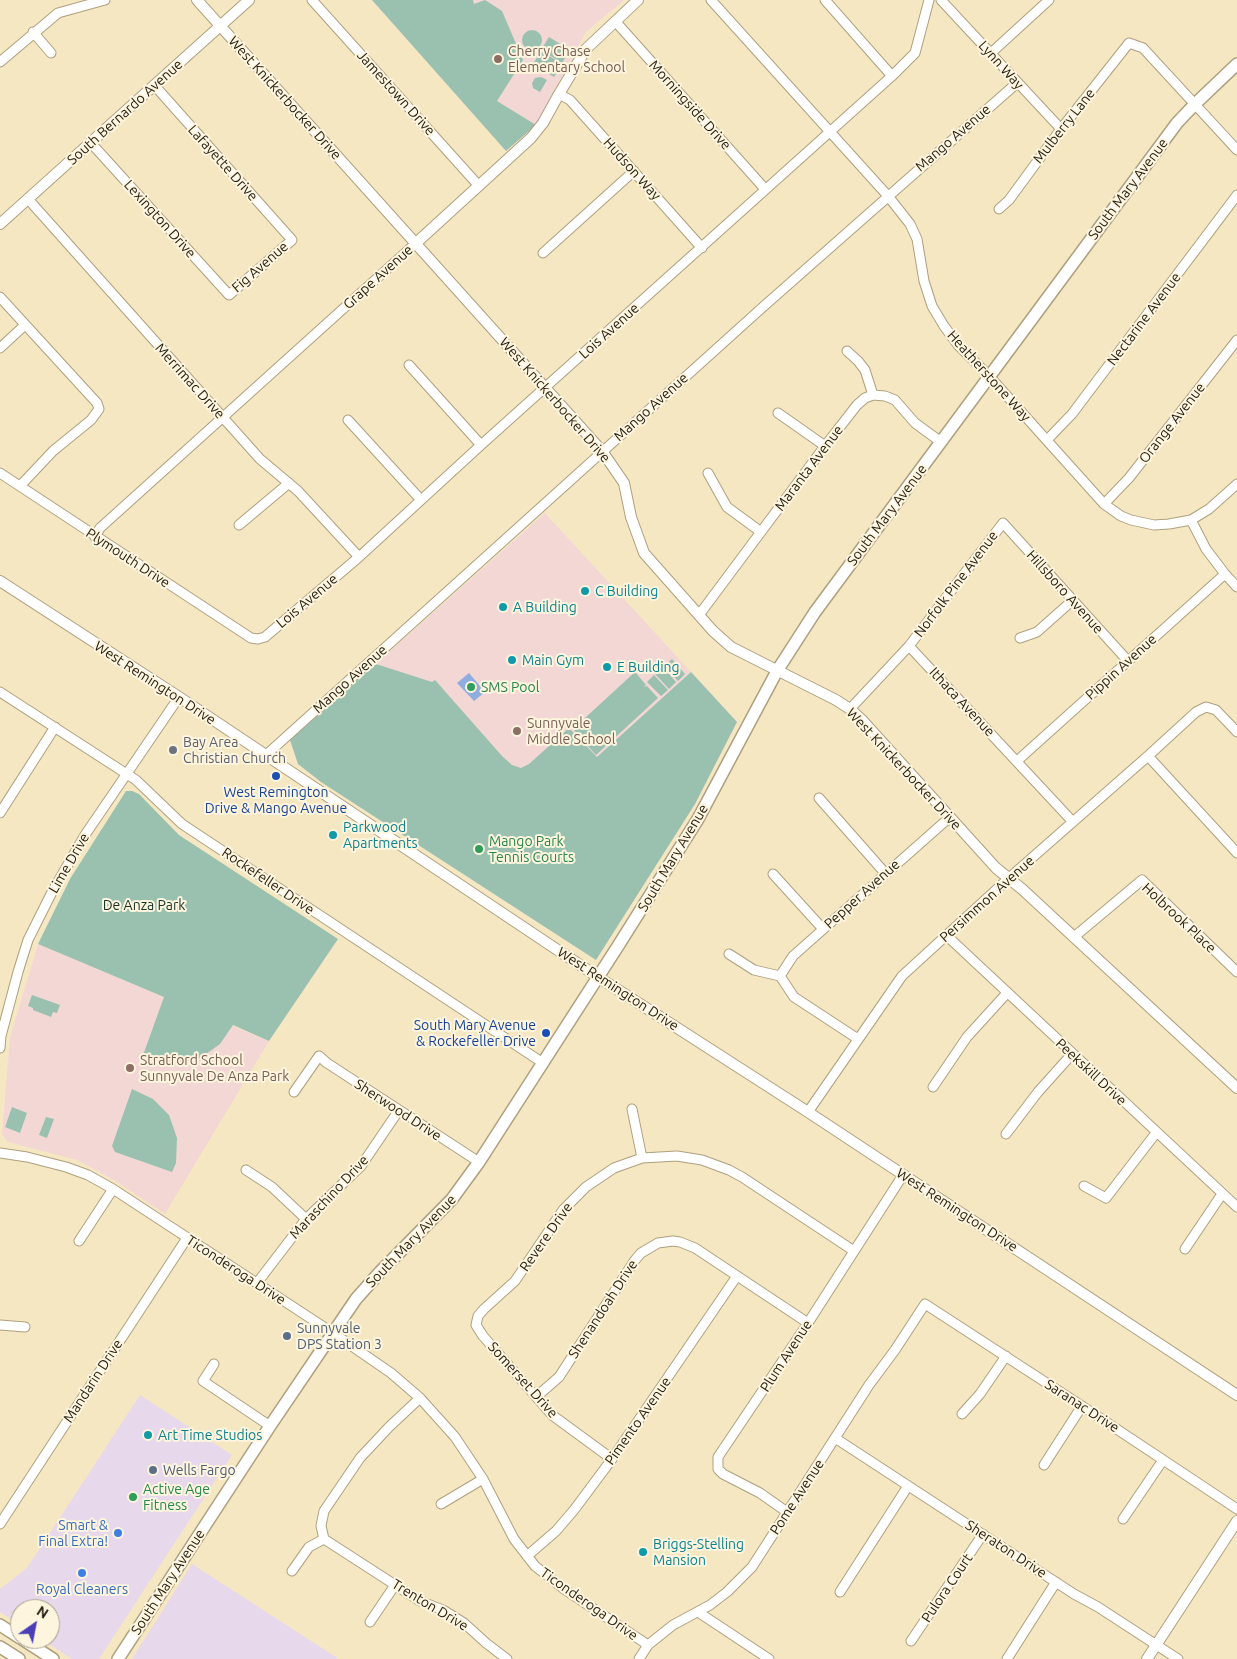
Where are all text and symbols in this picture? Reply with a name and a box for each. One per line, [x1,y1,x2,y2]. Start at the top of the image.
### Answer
street label: West Knickerbocker Drive [225,33,345,163]
street label: Lynn Way [975,37,1027,93]
place label: Cherry Chase Elementary School [508,43,625,75]
street label: Jamestown Drive [353,47,439,139]
marker: Cherry Chase Elementary School [492,53,504,65]
street label: South Bernardo Avenue [64,56,186,168]
street label: Morningside Drive [645,57,735,153]
street label: Mulberry Lane [1029,85,1099,167]
street label: Mango Avenue [912,101,994,175]
street label: Lafayette Drive [185,122,261,204]
street label: Hudson Way [600,134,664,204]
street label: South Mary Avenue [1084,135,1172,243]
street label: Lexington Drive [121,176,199,262]
street label: Fig Avenue [228,238,292,296]
street label: Grape Avenue [340,241,416,313]
street label: Nectarine Avenue [1104,269,1184,369]
street label: Lois Avenue [575,300,643,362]
street label: Heatherstone Way [944,327,1034,425]
street label: West Knickerbocker Drive [496,334,614,466]
street label: Merrimac Drive [152,340,228,422]
street label: Mango Avenue [610,369,692,445]
street label: Orange Avenue [1135,379,1209,467]
street label: Maranta Avenue [771,422,847,514]
street label: South Mary Avenue [843,461,931,569]
street label: Plymouth Drive [83,525,173,591]
street label: Norfolk Pine Avenue [911,528,1001,640]
street label: Hillsboro Avenue [1023,547,1107,637]
street label: Lois Avenue [273,570,341,632]
place label: C Building [595,583,658,599]
marker: C Building [579,585,591,597]
place label: A Building [513,599,577,615]
marker: A Building [497,601,509,613]
street label: Pippin Avenue [1082,631,1160,703]
street label: West Remington Drive [91,638,219,728]
street label: Mango Avenue [309,641,391,717]
place label: Main Gym [522,652,584,668]
marker: Main Gym [506,654,518,666]
place label: E Building [617,659,680,675]
marker: E Building [601,661,613,673]
street label: Ithaca Avenue [926,664,998,740]
place label: SMS Pool [481,679,539,695]
marker: SMS Pool [465,681,477,693]
street label: West Knickerbocker Drive [843,705,965,833]
place label: Sunnyvale Middle School [527,715,615,748]
marker: Sunnyvale Middle School [511,725,523,737]
place label: Bay Area Christian Church [183,734,286,766]
marker: Bay Area Christian Church [167,744,179,756]
marker: West Remington Drive & Mango Avenue [270,770,282,782]
place label: West Remington Drive & Mango Avenue [205,784,347,816]
street label: South Mary Avenue [634,801,712,915]
place label: Parkwood Apartments [343,819,418,852]
marker: Parkwood Apartments [327,829,339,841]
street label: Lime Drive [45,830,93,896]
place label: Mango Park Tennis Courts [489,833,574,866]
marker: Mango Park Tennis Courts [473,843,485,855]
street label: Rockefeller Drive [219,844,317,918]
street label: Persimmon Avenue [936,852,1038,946]
street label: Pepper Avenue [821,856,903,932]
street label: Holbrook Place [1138,879,1220,957]
park label: De Anza Park [103,897,185,913]
street label: West Remington Drive [554,944,682,1034]
place label: South Mary Avenue & Rockefeller Drive [414,1017,536,1050]
marker: South Mary Avenue & Rockefeller Drive [540,1027,552,1039]
street label: Peekskill Drive [1052,1035,1130,1109]
place label: Stratford School Sunnyvale De Anza Park [140,1052,289,1084]
marker: Stratford School Sunnyvale De Anza Park [124,1062,136,1074]
street label: Sherwood Drive [351,1076,445,1144]
street label: Maraschino Drive [286,1152,372,1242]
street label: West Remington Drive [893,1165,1021,1255]
street label: South Mary Avenue [362,1191,460,1291]
street label: Revere Drive [516,1199,576,1275]
street label: Ticonderoga Drive [183,1232,289,1308]
street label: Shenandoah Drive [565,1257,641,1361]
street label: Plum Avenue [756,1317,816,1395]
place label: Sunnyvale DPS Station 3 [297,1320,382,1352]
marker: Sunnyvale DPS Station 3 [281,1330,293,1342]
street label: Mandarin Drive [60,1336,126,1426]
street label: Somerset Drive [485,1339,561,1421]
street label: Pimento Avenue [601,1374,675,1468]
street label: Saranac Drive [1042,1376,1122,1436]
place label: Art Time Studios [158,1427,262,1443]
marker: Art Time Studios [142,1429,154,1441]
street label: Pome Avenue [766,1456,828,1538]
place label: Wells Fargo [163,1462,236,1478]
marker: Wells Fargo [147,1464,159,1476]
place label: Active Age Fitness [143,1481,210,1514]
marker: Active Age Fitness [127,1491,139,1503]
street label: Sheraton Drive [962,1516,1050,1582]
place label: Smart & Final Extra! [38,1517,108,1550]
street label: South Mary Avenue [128,1526,208,1638]
marker: Smart & Final Extra! [112,1527,124,1539]
place label: Briggs-Stelling Mansion [653,1536,744,1568]
marker: Briggs-Stelling Mansion [637,1546,649,1558]
street label: Pulora Court [918,1550,976,1626]
street label: Ticonderoga Drive [537,1564,641,1644]
marker: Royal Cleaners [76,1567,88,1579]
street label: Trenton Drive [389,1576,471,1634]
place label: Royal Cleaners [36,1581,128,1597]
north arrow [10,1599,60,1649]
text: N [34,1603,51,1622]

